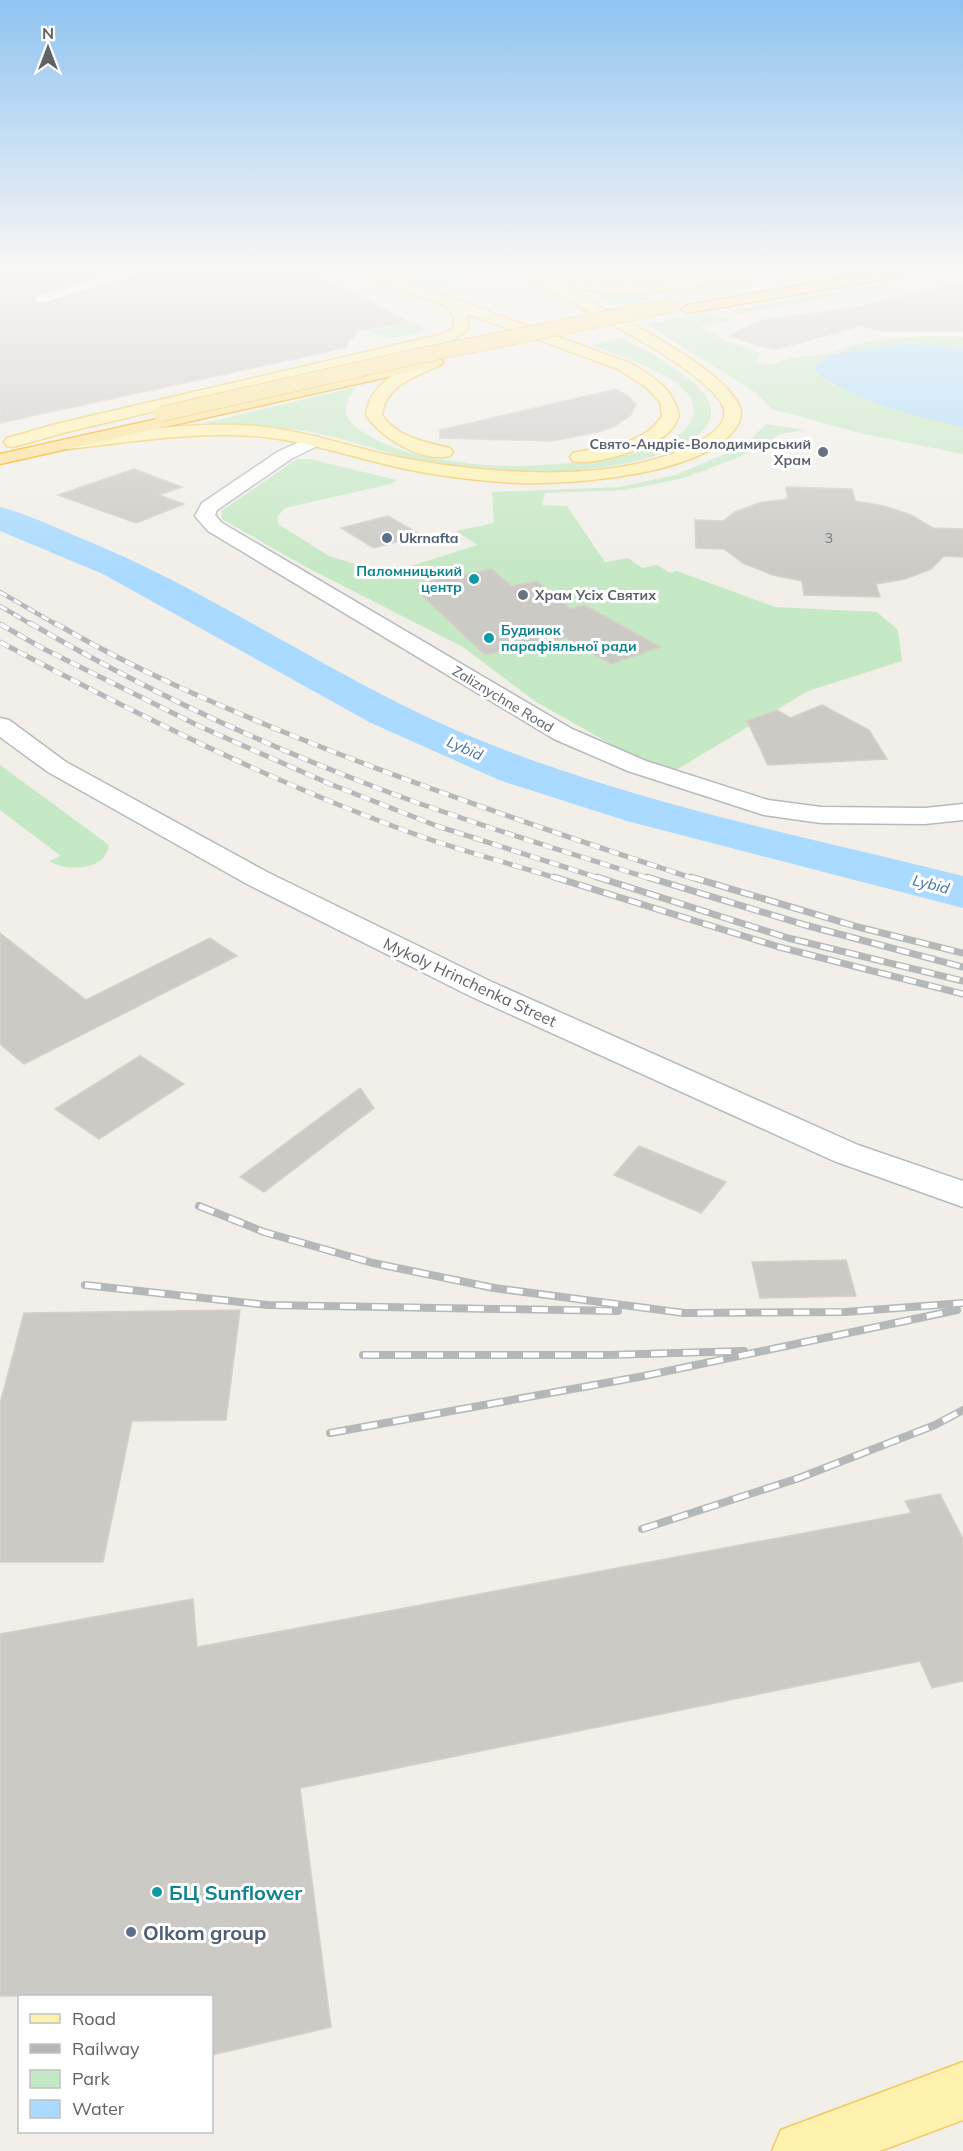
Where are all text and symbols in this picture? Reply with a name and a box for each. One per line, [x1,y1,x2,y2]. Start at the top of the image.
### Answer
north arrow [18,18,78,78]
text: N [42,23,54,43]
place label: Свято-Андріє-Володимирський Храм [589,435,811,469]
marker: Свято-Андріє-Володимирський Храм [816,445,830,459]
place label: Ukrnafta [399,529,458,547]
house number: 3 [825,529,833,547]
marker: Ukrnafta [380,531,394,545]
place label: Паломницький центр [356,562,462,596]
marker: Паломницький центр [467,572,481,586]
place label: Храм Усіх Святих [534,586,656,604]
marker: Храм Усіх Святих [516,588,530,602]
place label: Будинок парафіяльної ради [501,621,637,655]
marker: Будинок парафіяльної ради [482,631,496,645]
street label: Zaliznychne Road [449,662,557,736]
water label: Lybid [444,732,486,764]
water label: Lybid [911,870,951,898]
street label: Mykoly Hrinchenka Street [380,933,560,1031]
place label: БЦ Sunflower [169,1880,302,1905]
marker: БЦ Sunflower [150,1885,164,1899]
place label: Olkom group [143,1920,266,1945]
marker: Olkom group [124,1925,138,1939]
legend [18,1995,213,2133]
text: Road [72,2007,116,2030]
text: Railway [72,2037,140,2060]
text: Park [72,2067,111,2090]
text: Water [72,2097,125,2120]

